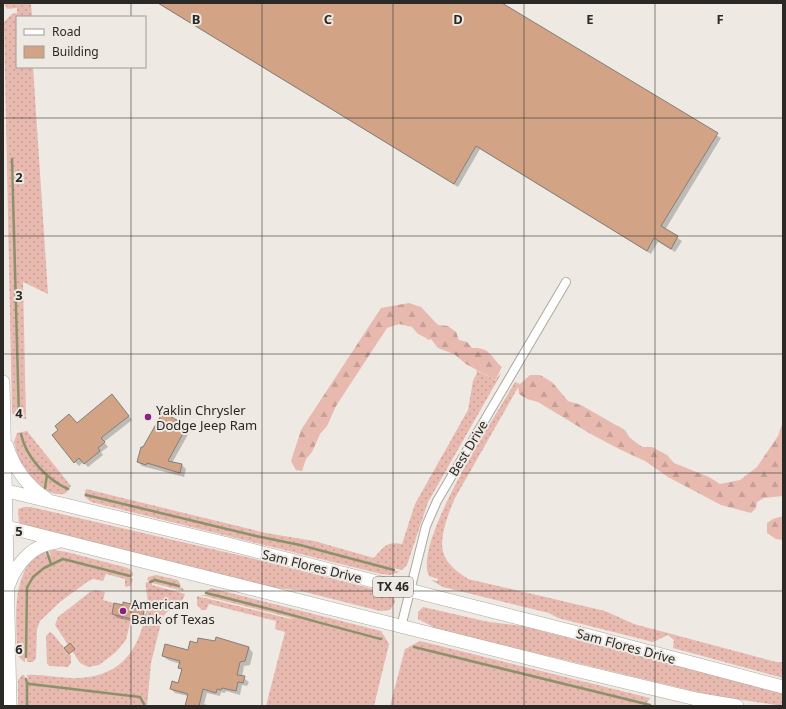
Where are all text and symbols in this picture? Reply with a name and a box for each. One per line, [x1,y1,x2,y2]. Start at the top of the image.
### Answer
text: B [192,10,200,28]
text: C [324,10,332,28]
text: D [453,10,463,28]
text: E [586,10,594,28]
text: F [716,10,724,28]
legend [16,16,146,68]
text: Road [52,23,81,40]
text: Building [52,43,99,60]
text: 2 [15,168,23,186]
text: 3 [15,286,23,304]
place label: Yaklin Chrysler Dodge Jeep Ram [156,401,257,434]
text: 4 [15,404,23,422]
marker: Yaklin Chrysler Dodge Jeep Ram [143,412,153,422]
street label: Best Drive [444,417,492,479]
text: 5 [15,522,23,540]
street label: Sam Flores Drive [260,545,364,587]
road number: TX 46 [373,577,413,597]
place label: American Bank of Texas [131,595,215,628]
marker: American Bank of Texas [118,606,128,616]
street label: Sam Flores Drive [574,624,678,668]
text: 6 [15,640,23,658]

